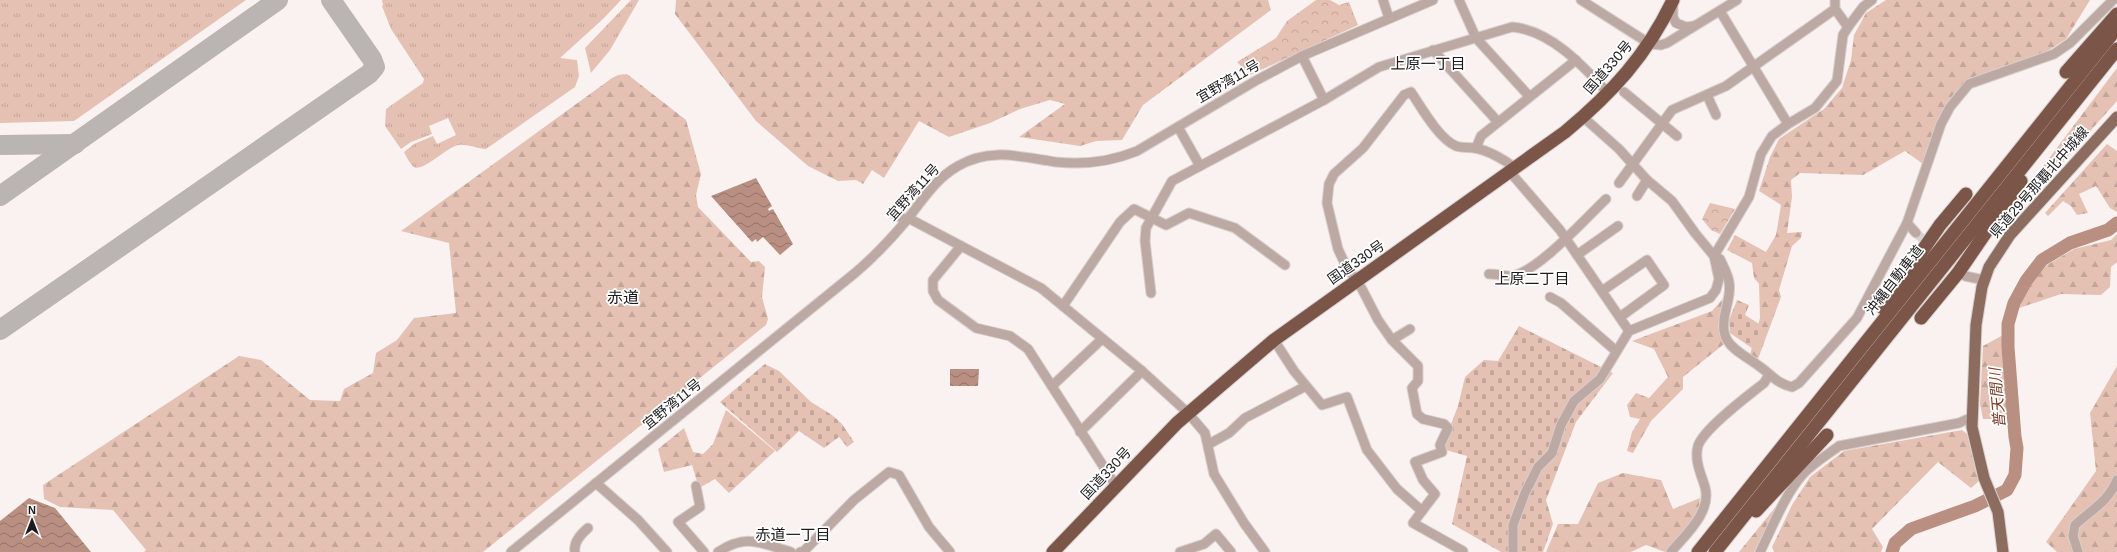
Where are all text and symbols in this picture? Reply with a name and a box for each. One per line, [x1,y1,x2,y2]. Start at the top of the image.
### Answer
street label: 国道330号 [1581,37,1635,97]
district label: 上原一丁目 [1390,55,1466,72]
street label: 宜野湾11号 [1193,56,1263,106]
street label: 県道29号那覇北中城線 [1987,123,2091,241]
street label: 宜野湾11号 [883,160,943,224]
street label: 国道330号 [1325,237,1387,287]
street label: 沖縄自動車道 [1862,242,1926,318]
district label: 上原二丁目 [1494,270,1570,287]
district label: 赤道 [607,289,639,306]
water label: 普天間川 [1986,365,2008,429]
street label: 宜野湾11号 [640,376,704,432]
street label: 国道330号 [1078,444,1134,502]
north arrow [12,500,52,540]
text: N [28,504,36,516]
district label: 赤道一丁目 [755,526,831,543]

